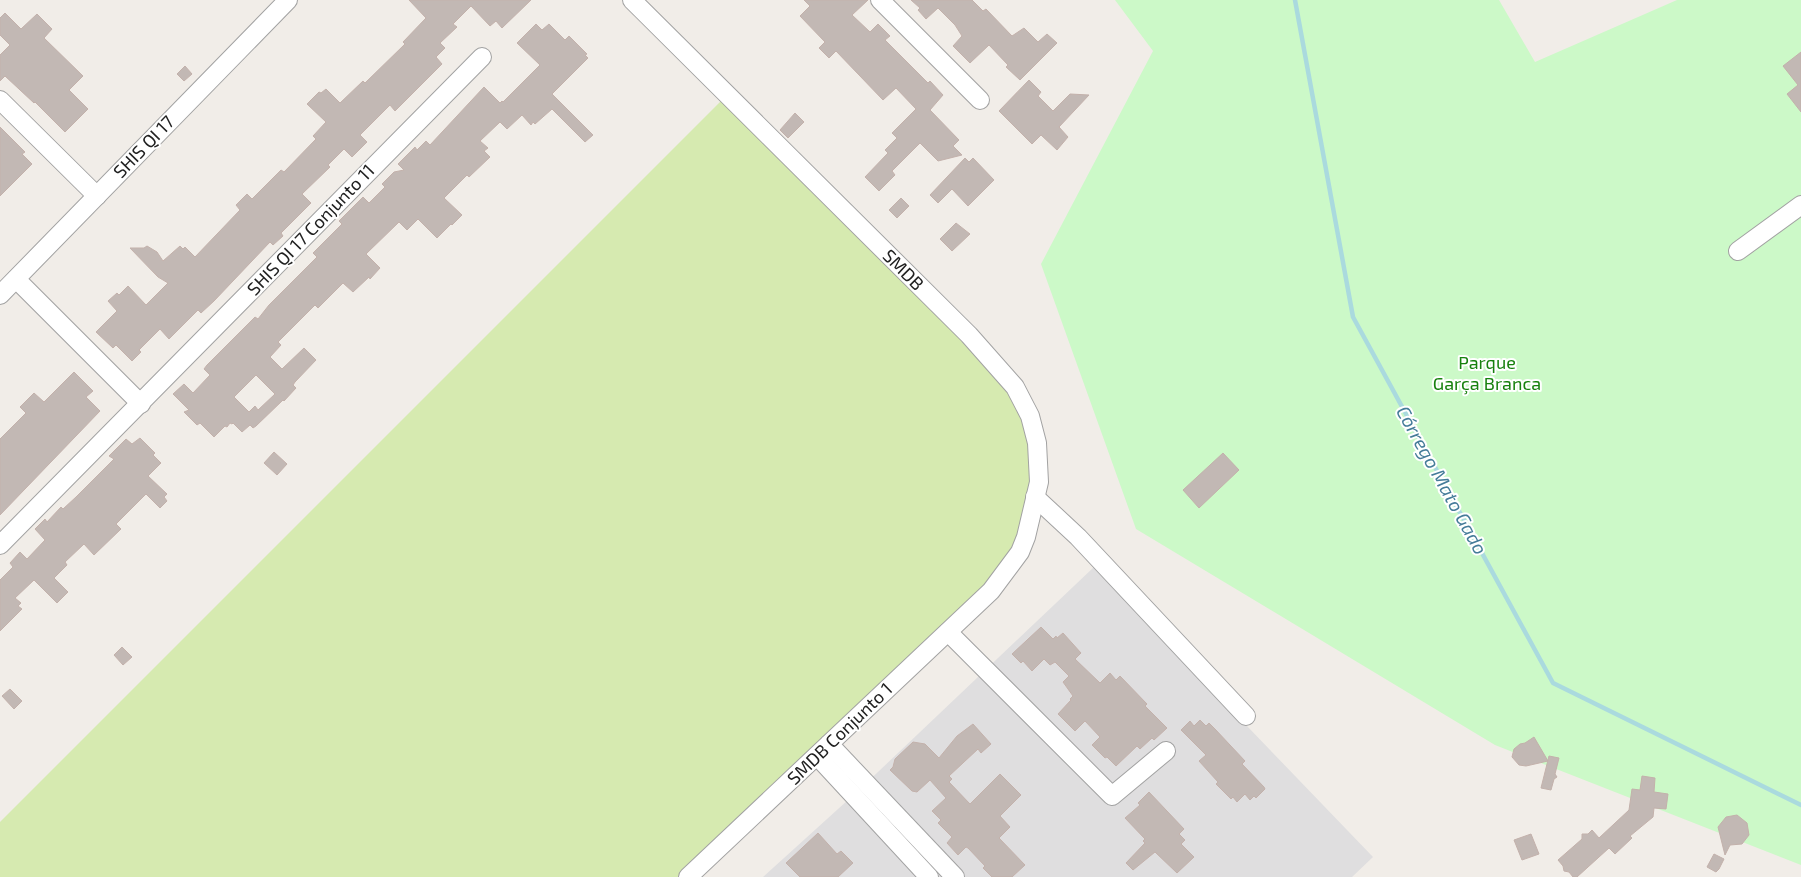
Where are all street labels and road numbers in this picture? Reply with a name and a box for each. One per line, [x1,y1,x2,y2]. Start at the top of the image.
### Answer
street label: SHIS QI 17 [108,111,178,182]
street label: SHIS QI 17 Conjunto 11 [242,159,379,299]
street label: SMDB [879,244,929,294]
street label: SMDB Conjunto 1 [782,678,896,789]

